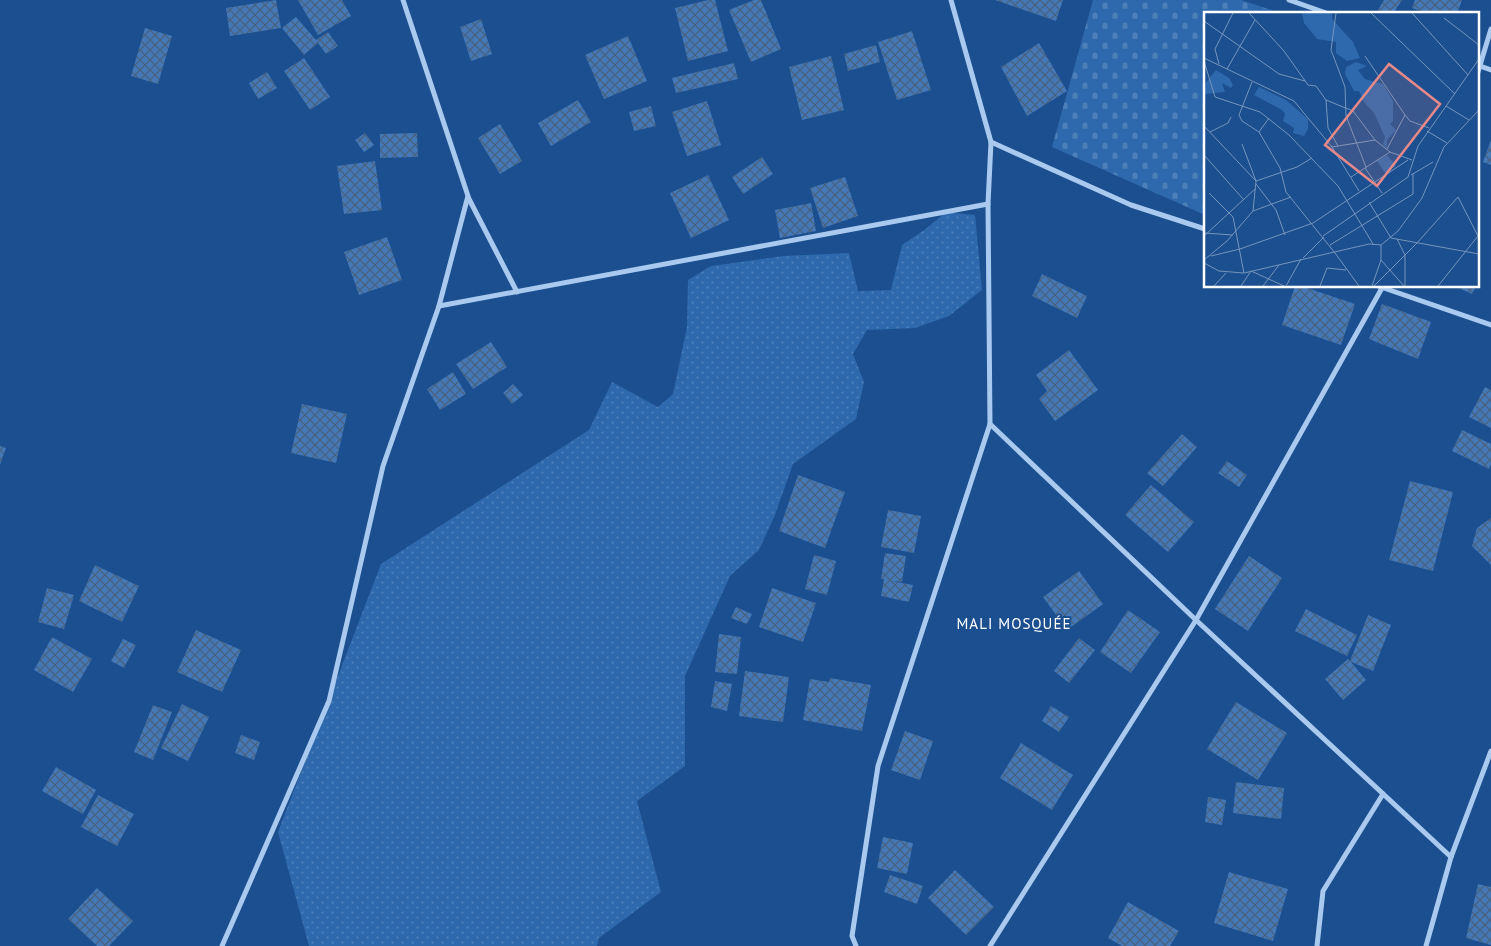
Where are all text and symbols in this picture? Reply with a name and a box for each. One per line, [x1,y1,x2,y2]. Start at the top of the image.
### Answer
inset map [1204,12,1478,288]
district label: MALI MOSQUÉE [957,614,1071,633]

